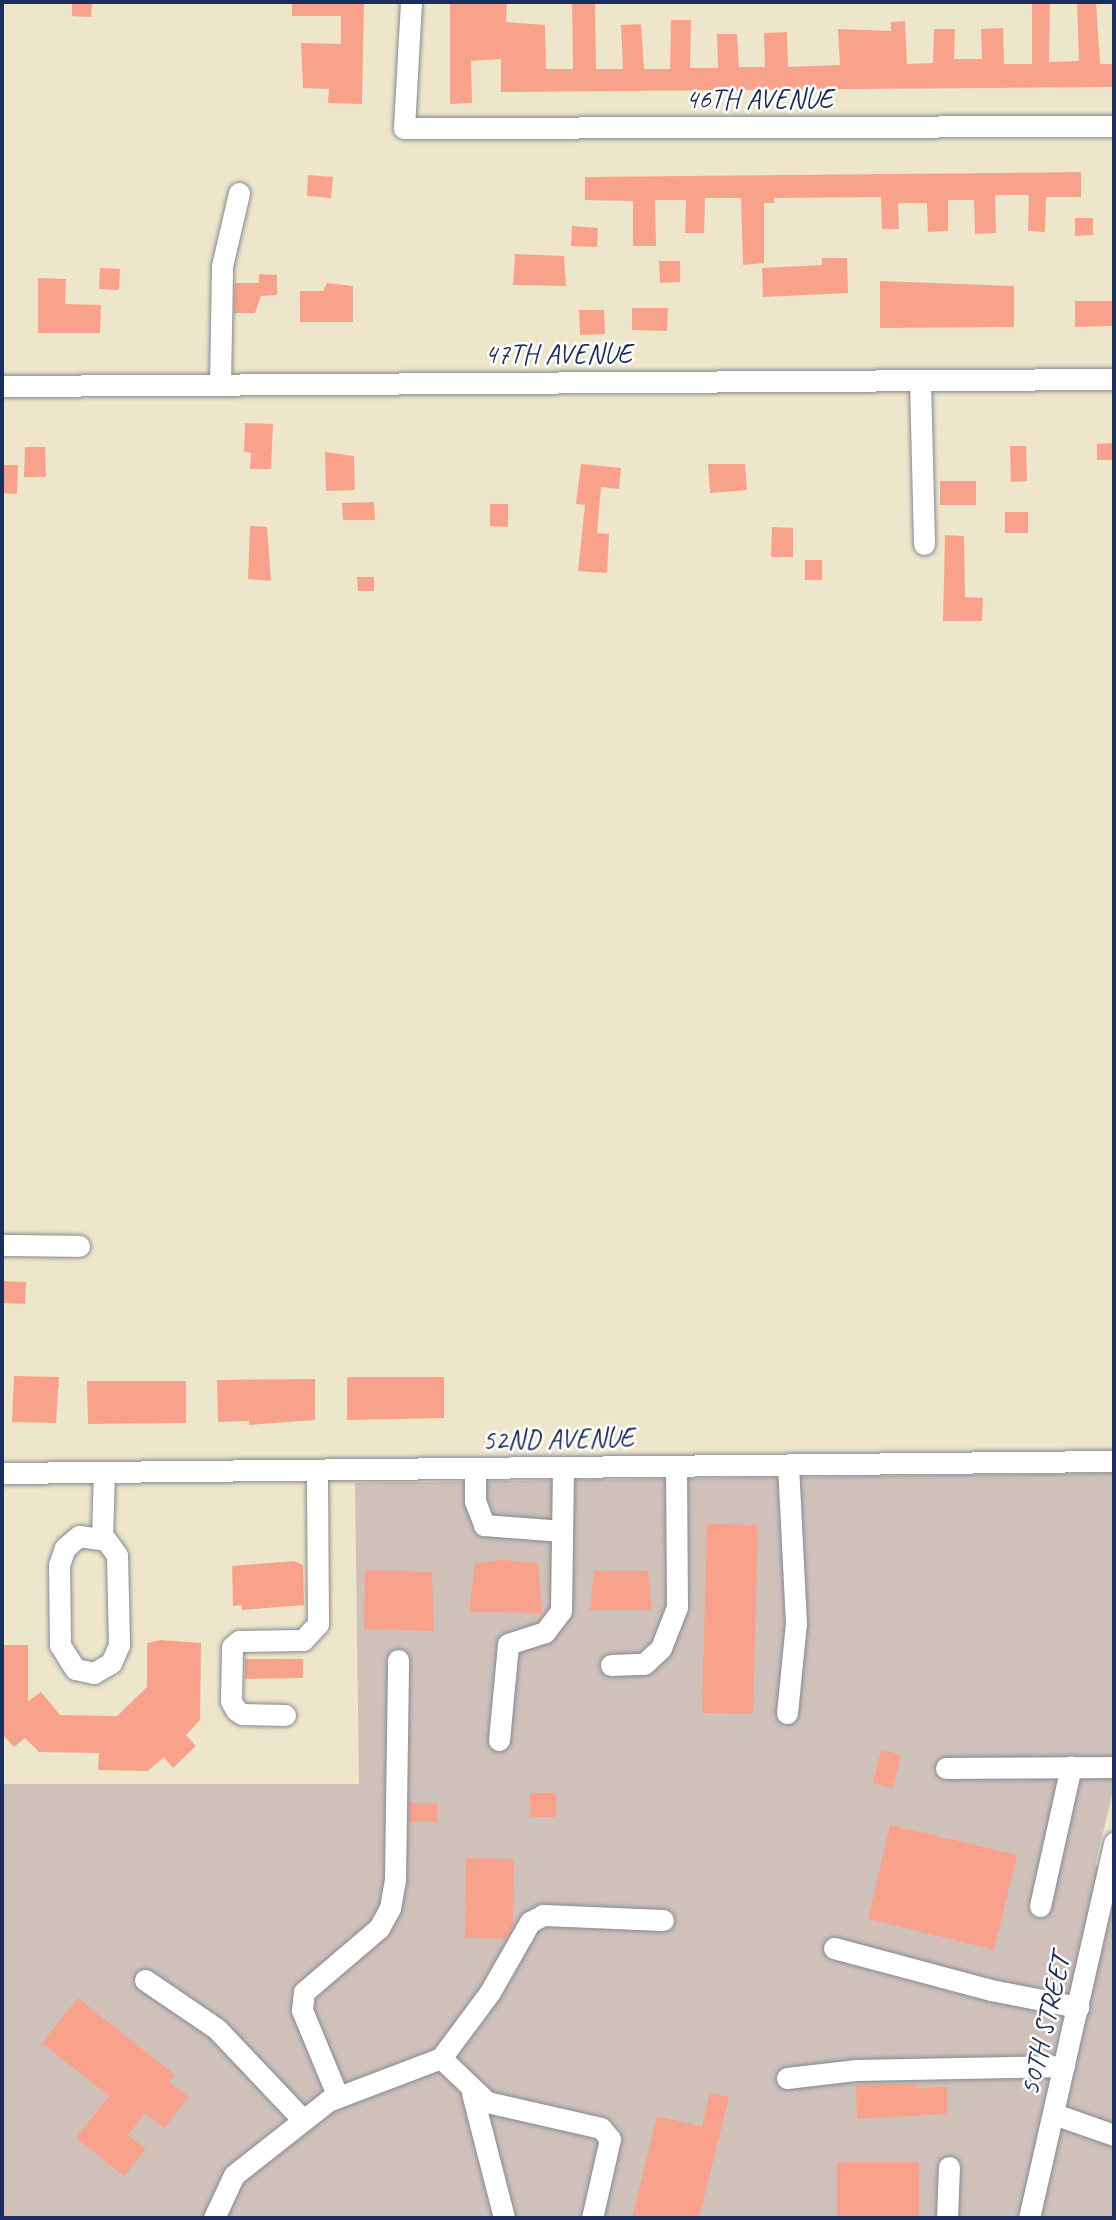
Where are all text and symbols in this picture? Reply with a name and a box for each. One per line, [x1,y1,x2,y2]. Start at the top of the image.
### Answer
street label: 46TH AVENUE [686,82,832,116]
street label: 47TH AVENUE [485,337,631,371]
street label: 52ND AVENUE [483,1421,633,1457]
street label: 50TH STREET [1013,1952,1077,2098]

